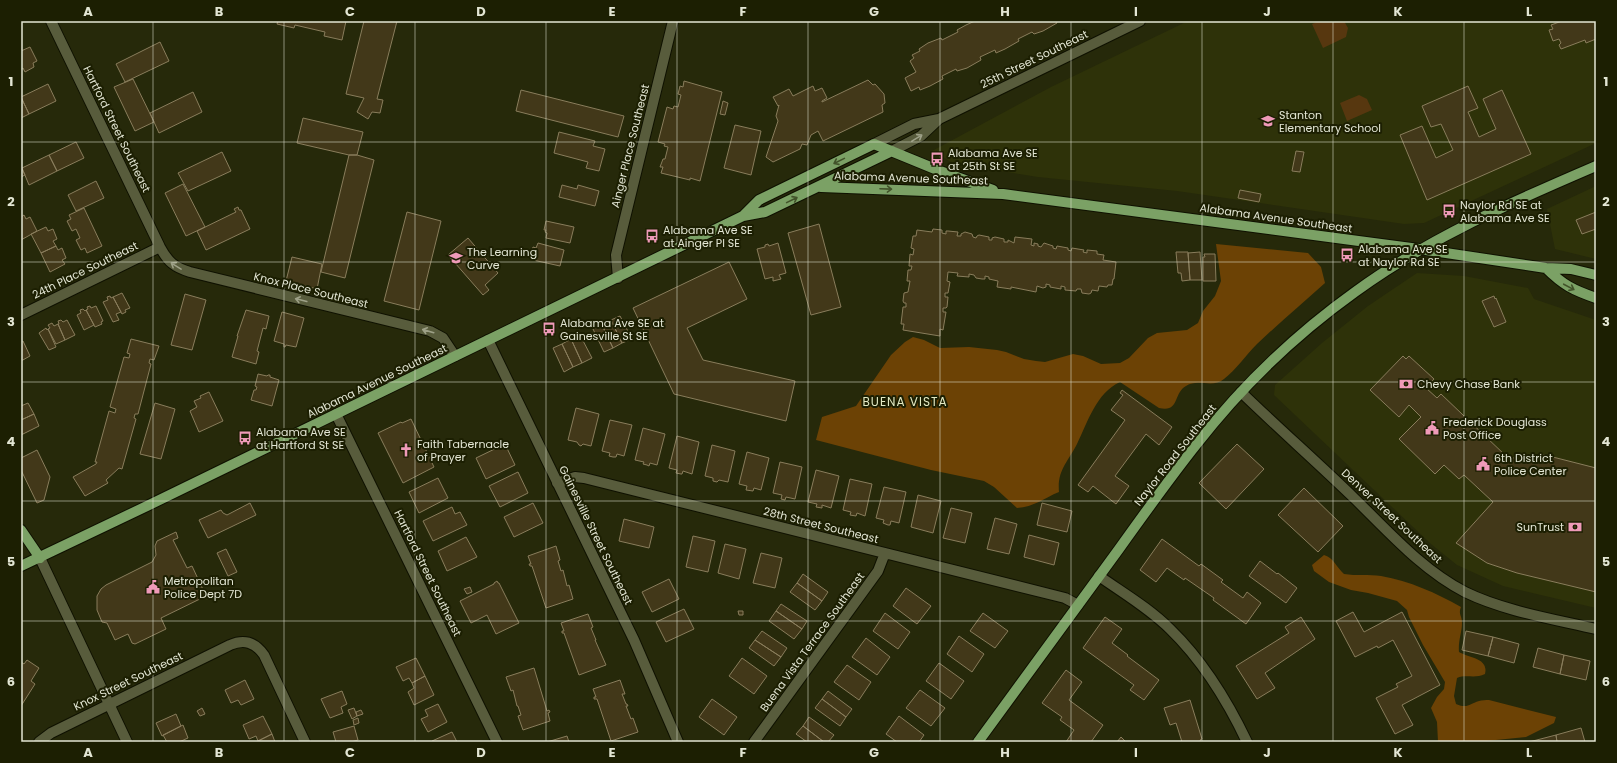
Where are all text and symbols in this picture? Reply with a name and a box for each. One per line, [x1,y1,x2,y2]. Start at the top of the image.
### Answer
text: A [83,2,93,21]
text: B [215,2,224,21]
text: C [345,2,355,21]
text: D [476,2,486,21]
text: E [608,2,616,21]
text: F [739,2,747,21]
text: G [869,2,879,21]
text: H [1000,2,1010,21]
text: I [1134,2,1138,21]
text: J [1263,2,1271,21]
text: K [1393,2,1403,21]
text: L [1526,2,1532,21]
street label: 25th Street Southeast [977,26,1091,92]
street label: Hartford Street Southeast [79,63,155,195]
text: 1 [9,72,13,91]
text: 1 [1604,72,1608,91]
street label: Ainger Place Southeast [607,82,653,210]
place label: Stanton Elementary School [1279,107,1381,136]
school or university icon: Stanton Elementary School [1260,113,1276,129]
one-way arrow [911,133,923,141]
place label: Alabama Ave SE at 25th St SE [948,145,1038,174]
bus stop icon: Alabama Ave SE at 25th St SE [929,151,945,167]
one-way arrow [834,158,846,165]
street label: Alabama Avenue Southeast [834,167,988,189]
one-way arrow [879,185,892,193]
text: 2 [7,192,15,211]
text: 2 [1602,192,1610,211]
one-way arrow [786,195,798,203]
place label: Naylor Rd SE at Alabama Ave SE [1460,197,1550,226]
street label: Alabama Avenue Southeast [1199,199,1353,237]
bus stop icon: Naylor Rd SE at Alabama Ave SE [1441,203,1457,219]
place label: Alabama Ave SE at Ainger Pl SE [663,222,753,251]
bus stop icon: Alabama Ave SE at Ainger Pl SE [644,228,660,244]
street label: 24th Place Southeast [29,237,141,303]
place label: Alabama Ave SE at Naylor Rd SE [1358,241,1448,270]
place label: The Learning Curve [467,244,537,273]
bus stop icon: Alabama Ave SE at Naylor Rd SE [1339,247,1355,263]
school or university icon: The Learning Curve [448,250,464,266]
one-way arrow [171,262,182,270]
street label: Knox Place Southeast [252,268,370,312]
one-way arrow [1563,283,1575,291]
one-way arrow [295,295,308,303]
text: 3 [7,312,15,331]
text: 3 [1602,312,1610,331]
place label: Alabama Ave SE at Gainesville St SE [560,315,664,344]
bus stop icon: Alabama Ave SE at Gainesville St SE [541,321,557,337]
one-way arrow [421,327,434,334]
street label: Alabama Avenue Southeast [304,340,450,422]
bank icon: Chevy Chase Bank [1398,376,1414,392]
place label: Chevy Chase Bank [1417,376,1520,392]
district label: BUENA VISTA [862,393,948,410]
street label: Naylor Road Southeast [1130,401,1220,509]
place label: Frederick Douglass Post Office [1443,414,1547,443]
public building icon: Frederick Douglass Post Office [1424,420,1440,436]
place label: Alabama Ave SE at Hartford St SE [256,424,346,453]
bus stop icon: Alabama Ave SE at Hartford St SE [237,430,253,446]
text: 4 [7,432,16,451]
text: 4 [1602,432,1611,451]
place label: Faith Tabernacle of Prayer [417,436,509,465]
church icon: Faith Tabernacle of Prayer [398,442,414,458]
place label: 6th District Police Center [1494,450,1567,479]
public building icon: 6th District Police Center [1475,456,1491,472]
street label: Gainesville Street Southeast [555,463,637,607]
street label: Denver Street Southeast [1338,465,1446,567]
street label: 28th Street Southeast [762,503,880,547]
street label: Hartford Street Southeast [390,507,466,639]
place label: SunTrust [1517,519,1564,535]
bank icon: SunTrust [1567,519,1583,535]
text: 5 [7,552,15,571]
text: 5 [1602,552,1610,571]
street label: Buena Vista Terrace Southeast [756,569,868,715]
place label: Metropolitan Police Dept 7D [164,573,242,602]
public building icon: Metropolitan Police Dept 7D [145,579,161,595]
street label: Knox Street Southeast [71,648,185,714]
text: 6 [7,672,15,691]
text: 6 [1602,672,1610,691]
text: A [83,743,93,762]
text: B [215,743,224,762]
text: C [345,743,355,762]
text: D [476,743,486,762]
text: E [608,743,616,762]
text: F [739,743,747,762]
text: G [869,743,879,762]
text: H [1000,743,1010,762]
text: I [1134,743,1138,762]
text: J [1263,743,1271,762]
text: K [1393,743,1403,762]
text: L [1526,743,1532,762]

